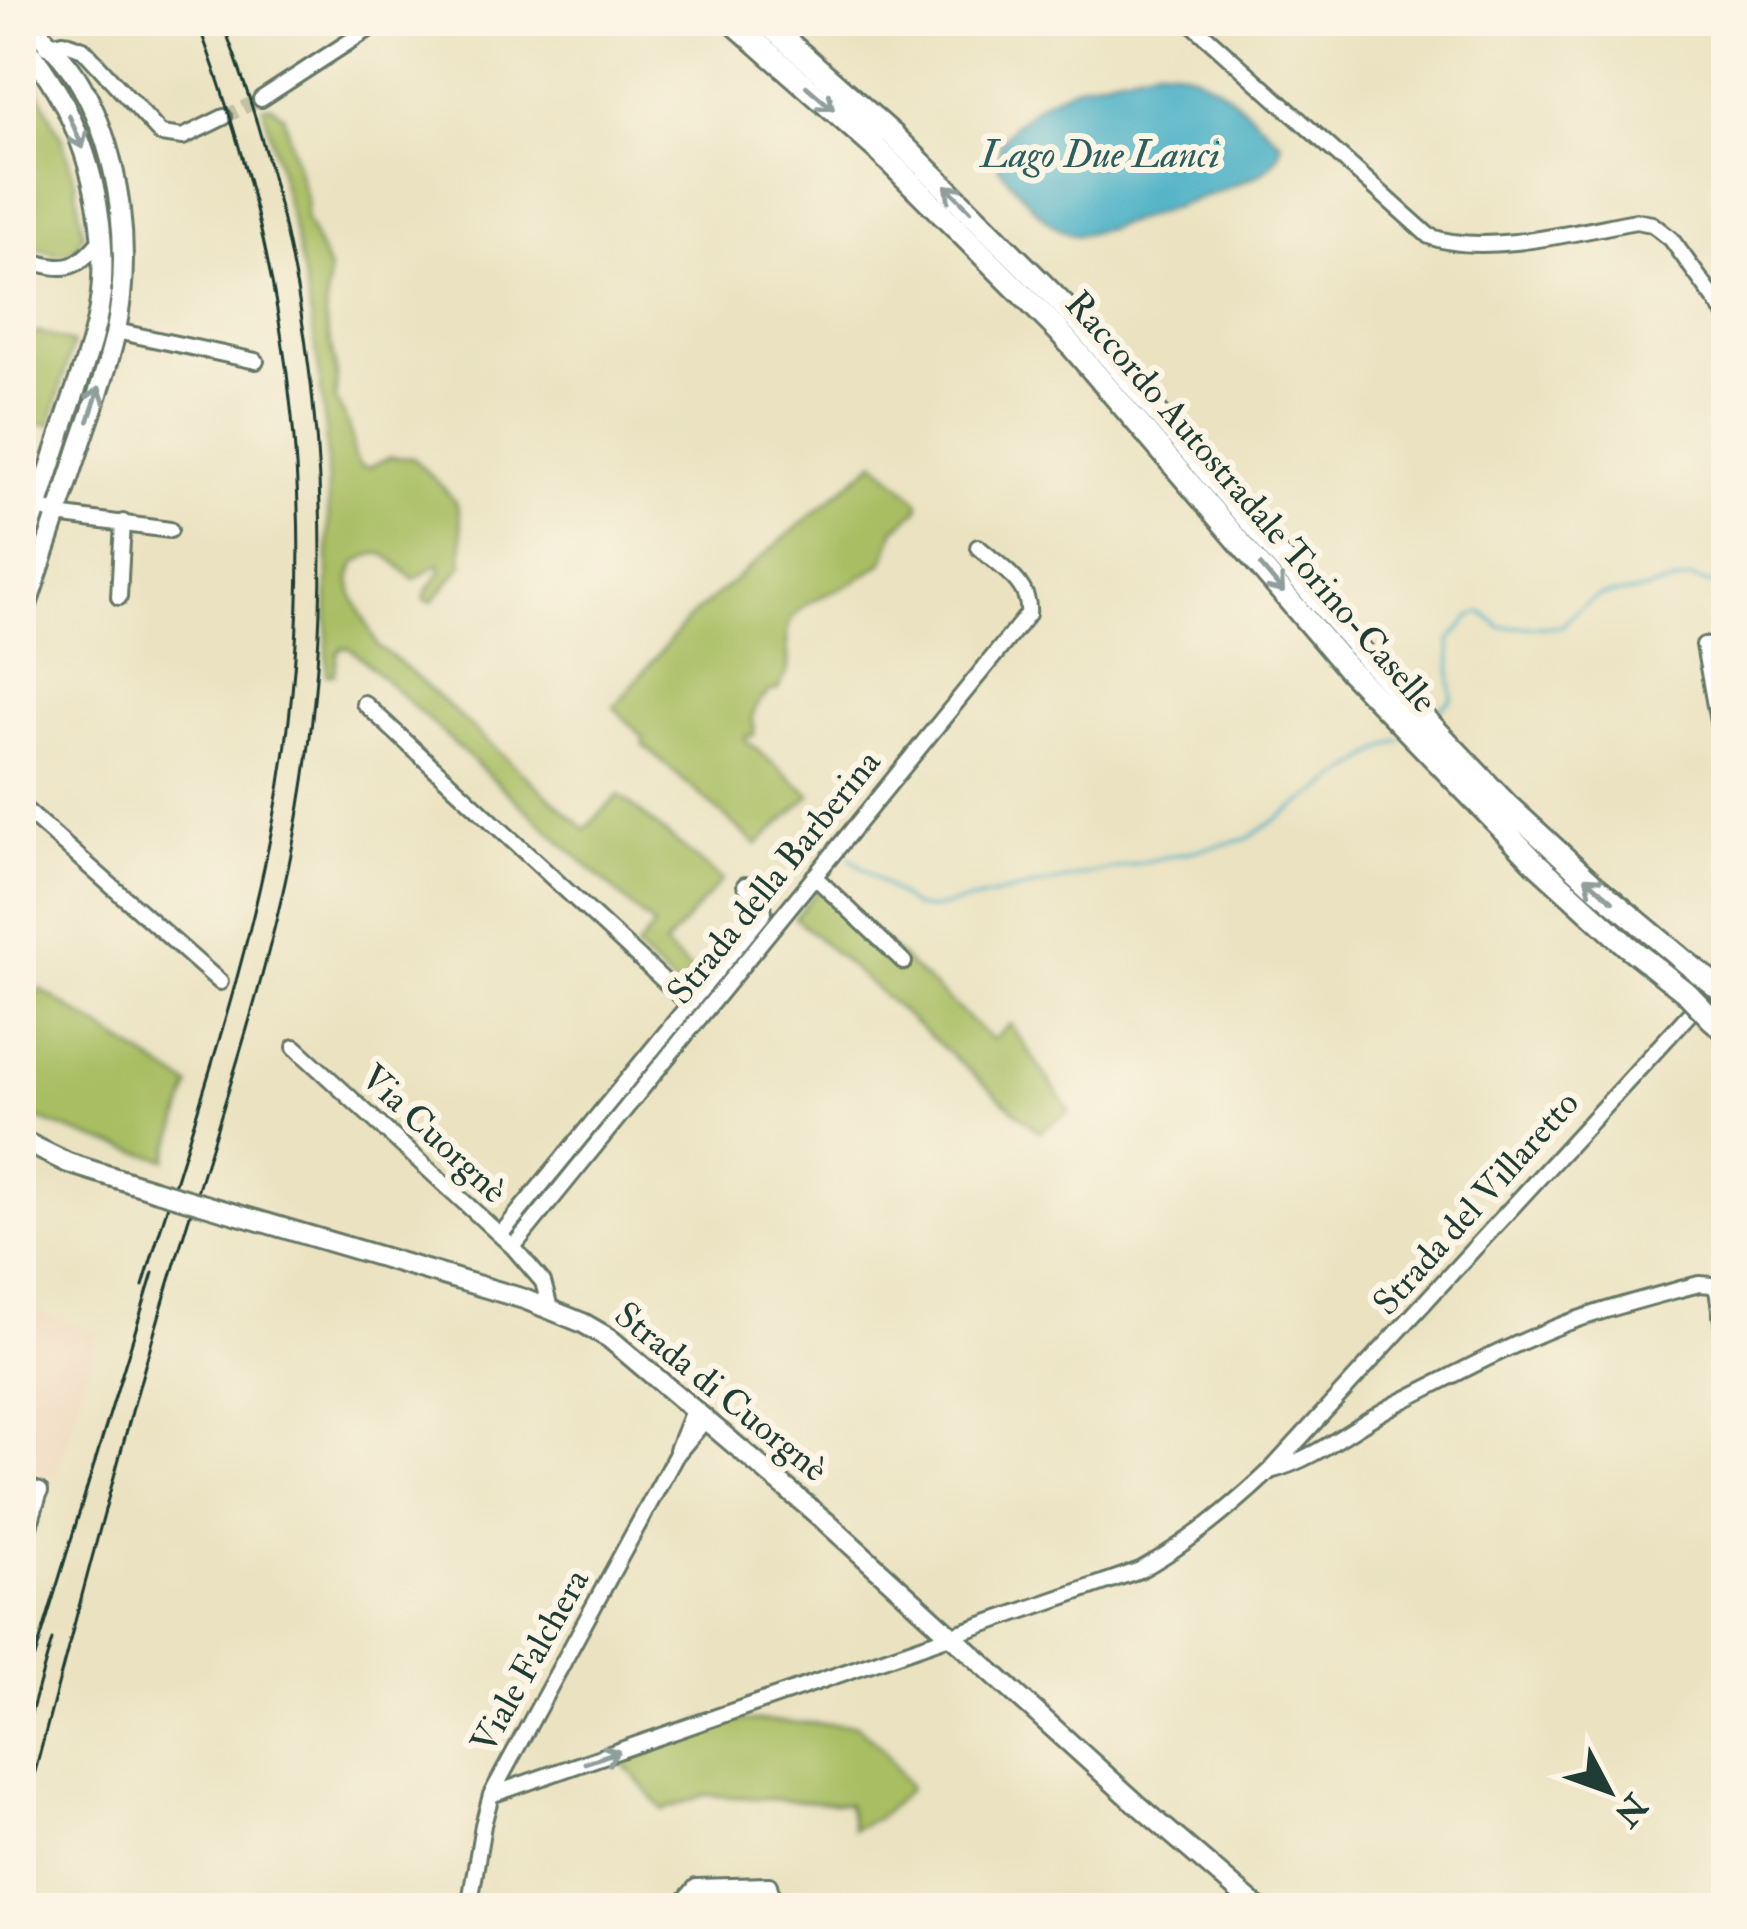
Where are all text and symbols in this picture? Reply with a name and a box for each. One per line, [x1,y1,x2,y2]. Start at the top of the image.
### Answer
one-way arrow [804,84,835,111]
one-way arrow [67,113,88,150]
water label: Lago Due Lanci [978,130,1220,179]
one-way arrow [944,184,972,213]
street label: Raccordo Autostradale Torino-Caselle [1055,282,1447,722]
one-way arrow [84,386,106,424]
one-way arrow [1257,563,1285,594]
street label: Strada della Barberina [658,740,891,1013]
one-way arrow [1584,875,1614,903]
street label: Via Cuorgnè [351,1055,517,1213]
street label: Strada del Villaretto [1363,1081,1589,1325]
street label: Strada di Cuorgnè [605,1292,837,1492]
street label: Viale Falchera [461,1560,600,1761]
north arrow [1549,1731,1669,1851]
one-way arrow [582,1745,619,1766]
text: N [1605,1784,1656,1835]

